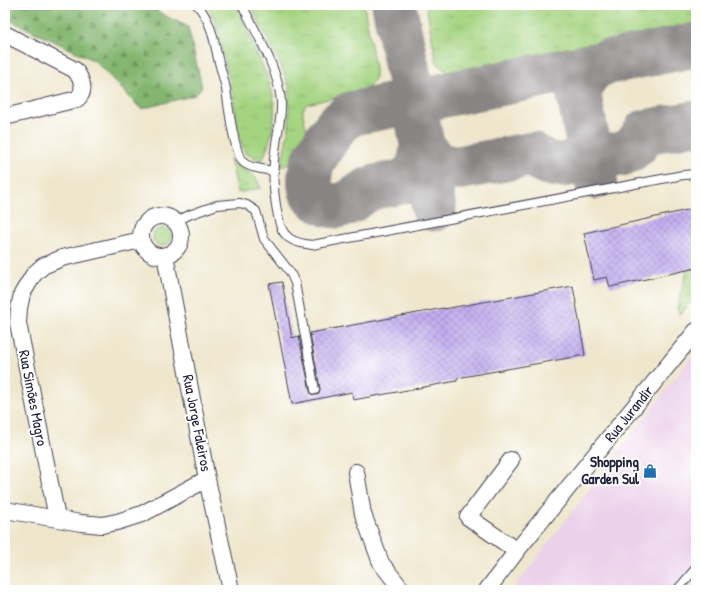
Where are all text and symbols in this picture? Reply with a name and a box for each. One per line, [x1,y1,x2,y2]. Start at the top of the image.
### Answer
street label: Rua Simões Magro [14,348,53,448]
street label: Rua Jorge Faleiros [178,373,217,473]
street label: Rua Jurandir [599,381,658,446]
place label: Shopping Garden Sul [581,451,640,489]
shop icon: Shopping Garden Sul [642,463,658,479]

